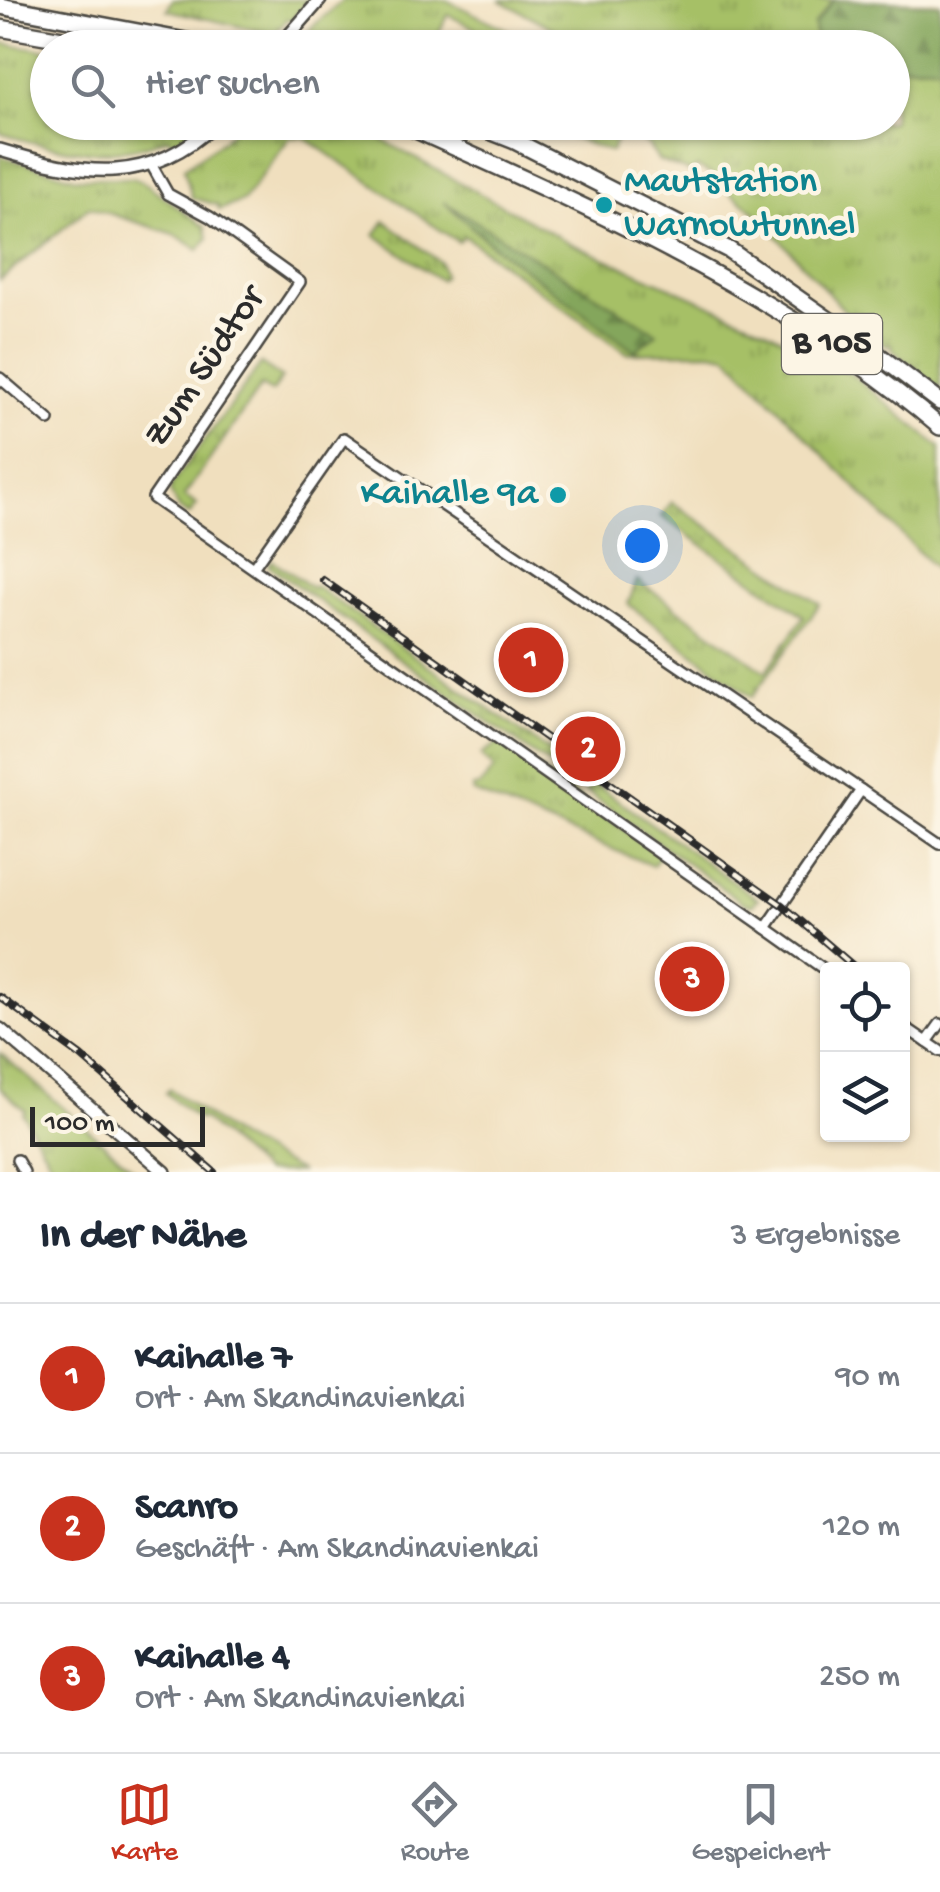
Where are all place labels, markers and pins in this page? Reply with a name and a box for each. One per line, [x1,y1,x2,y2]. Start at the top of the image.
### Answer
place label: Mautstation Warnowtunnel [624,161,856,249]
marker: Mautstation Warnowtunnel [593,194,615,216]
place label: Kaihalle 9a [361,473,540,517]
marker: Kaihalle 9a [547,484,569,506]
pin: 1 [498,622,564,698]
pin: 2 [556,712,620,786]
pin: 3 [660,942,724,1016]

